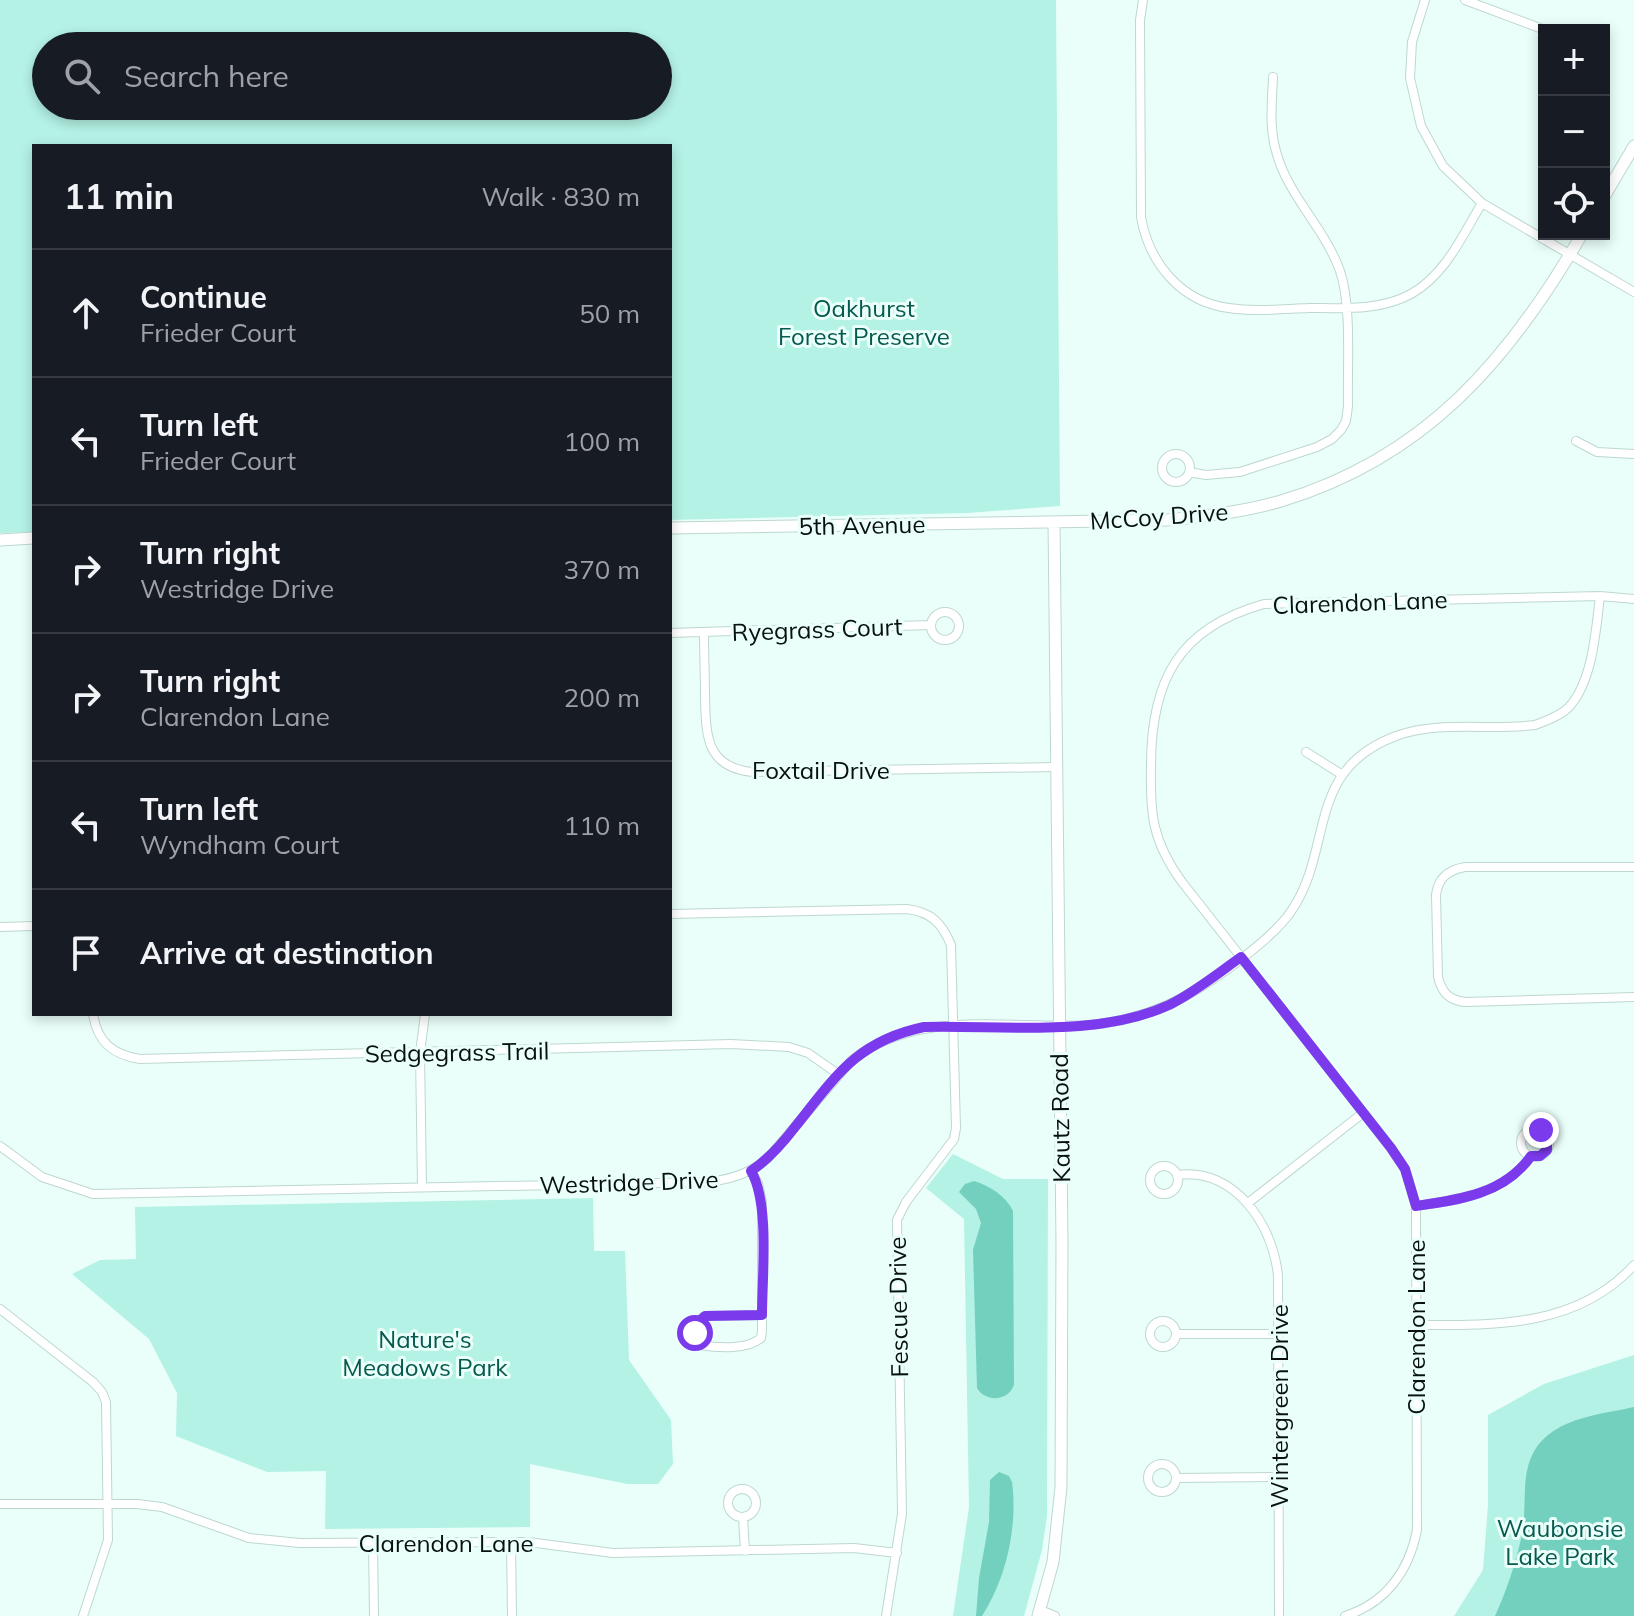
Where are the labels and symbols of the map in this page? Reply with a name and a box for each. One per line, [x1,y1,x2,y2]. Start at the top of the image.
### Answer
park label: Oakhurst Forest Preserve [778,293,950,351]
street label: McCoy Drive [1089,496,1229,536]
street label: 5th Avenue [798,509,926,541]
street label: Clarendon Lane [1272,584,1448,620]
street label: Ryegrass Court [731,611,903,647]
street label: Foxtail Drive [752,755,890,785]
street label: Sedgegrass Trail [364,1035,550,1069]
street label: Kautz Road [1044,1053,1076,1183]
route end [1523,1112,1559,1148]
street label: Westridge Drive [539,1164,719,1200]
street label: Fescue Drive [882,1236,914,1378]
street label: Clarendon Lane [1401,1239,1431,1415]
street label: Wintergreen Drive [1264,1304,1294,1508]
route start [677,1315,713,1351]
park label: Nature's Meadows Park [342,1324,508,1382]
park label: Waubonsie Lake Park [1497,1513,1623,1571]
street label: Clarendon Lane [358,1528,534,1558]

